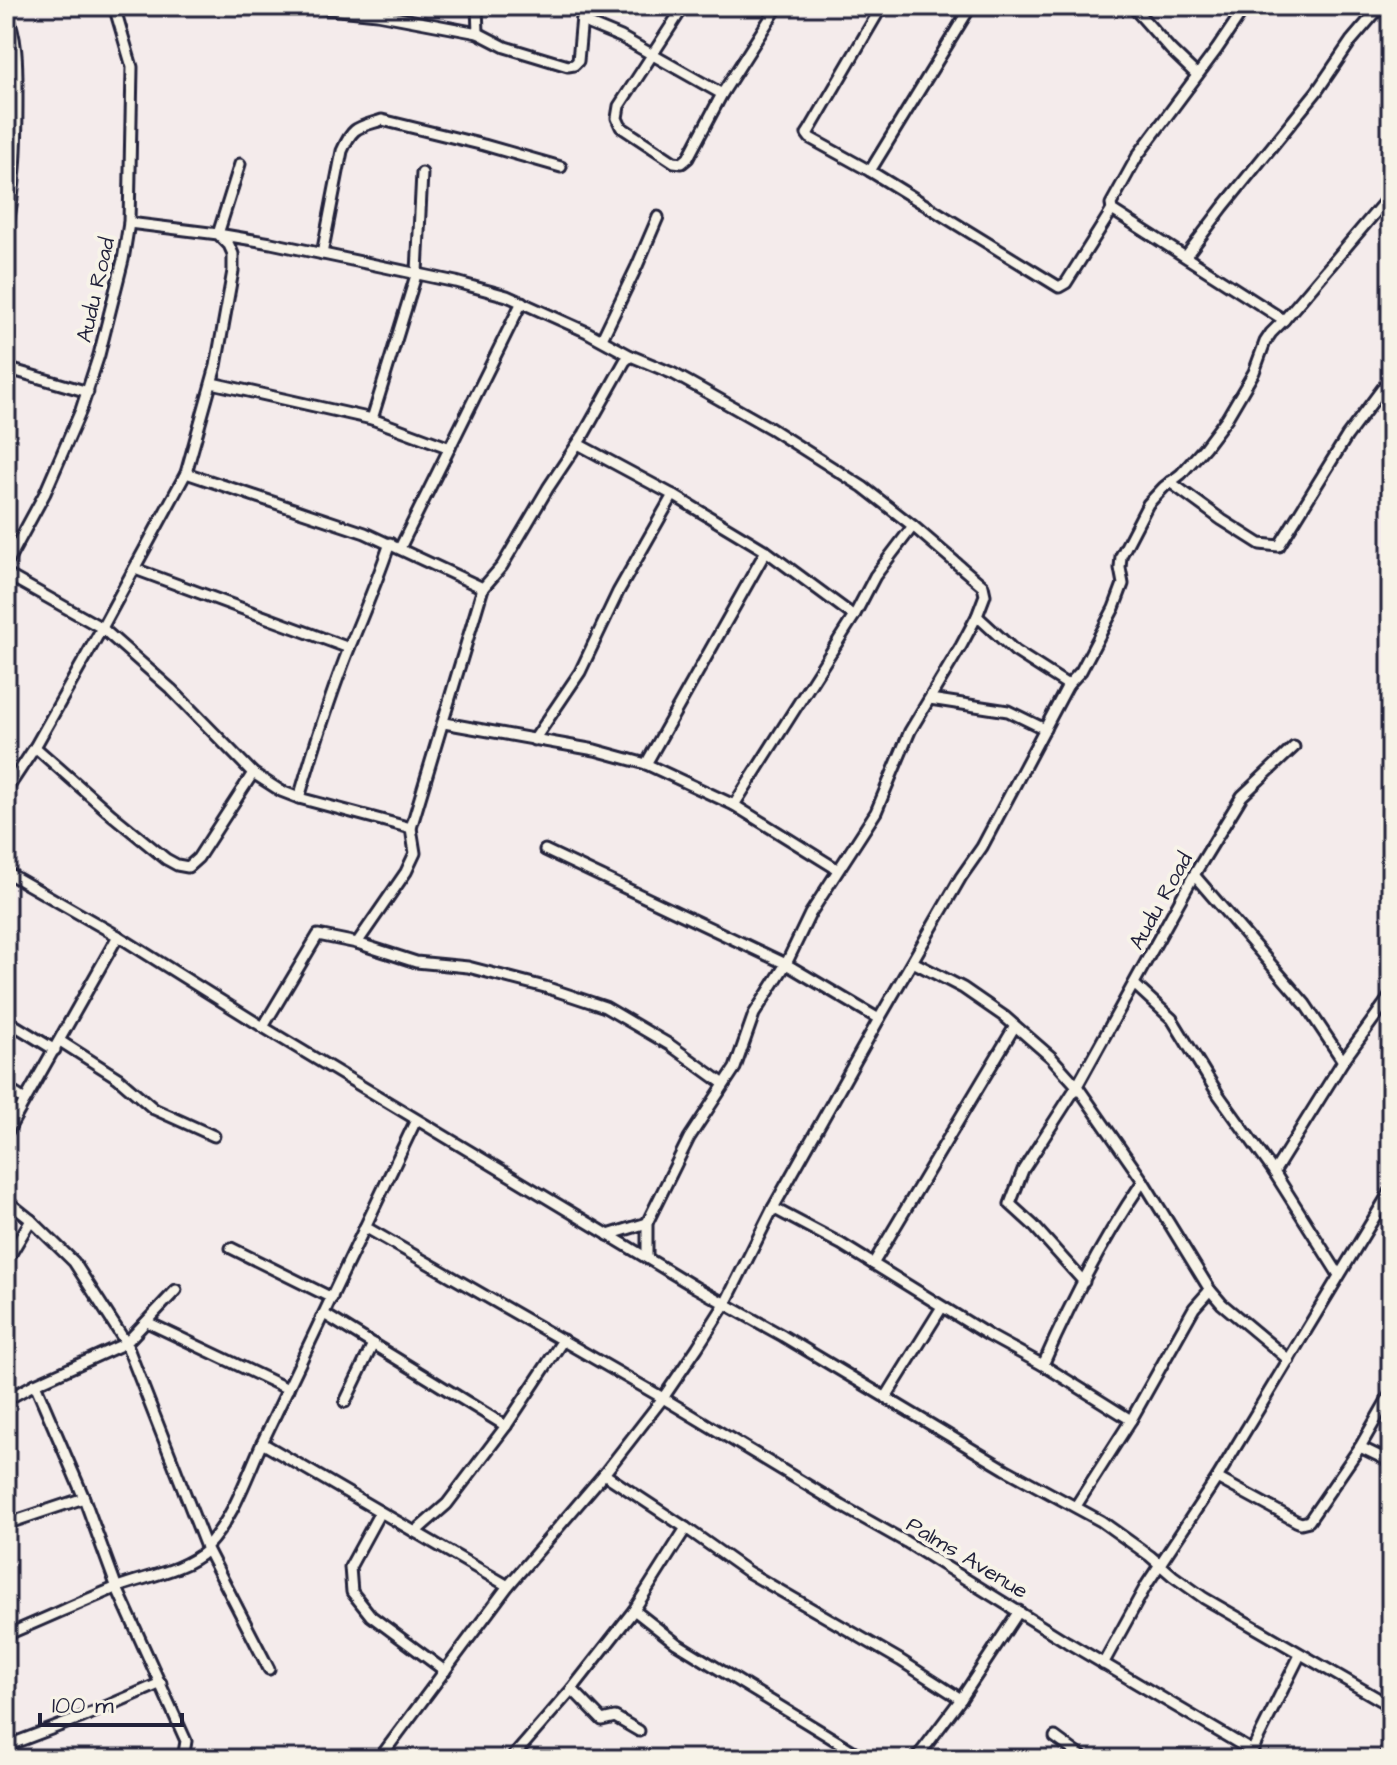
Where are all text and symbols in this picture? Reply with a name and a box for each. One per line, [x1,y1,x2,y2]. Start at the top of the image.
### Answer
street label: Audu Road [69,234,123,346]
street label: Audu Road [1121,847,1201,955]
street label: Palms Avenue [900,1509,1034,1607]
scale bar [40,1677,182,1727]
text: 100 m [52,1689,114,1723]

